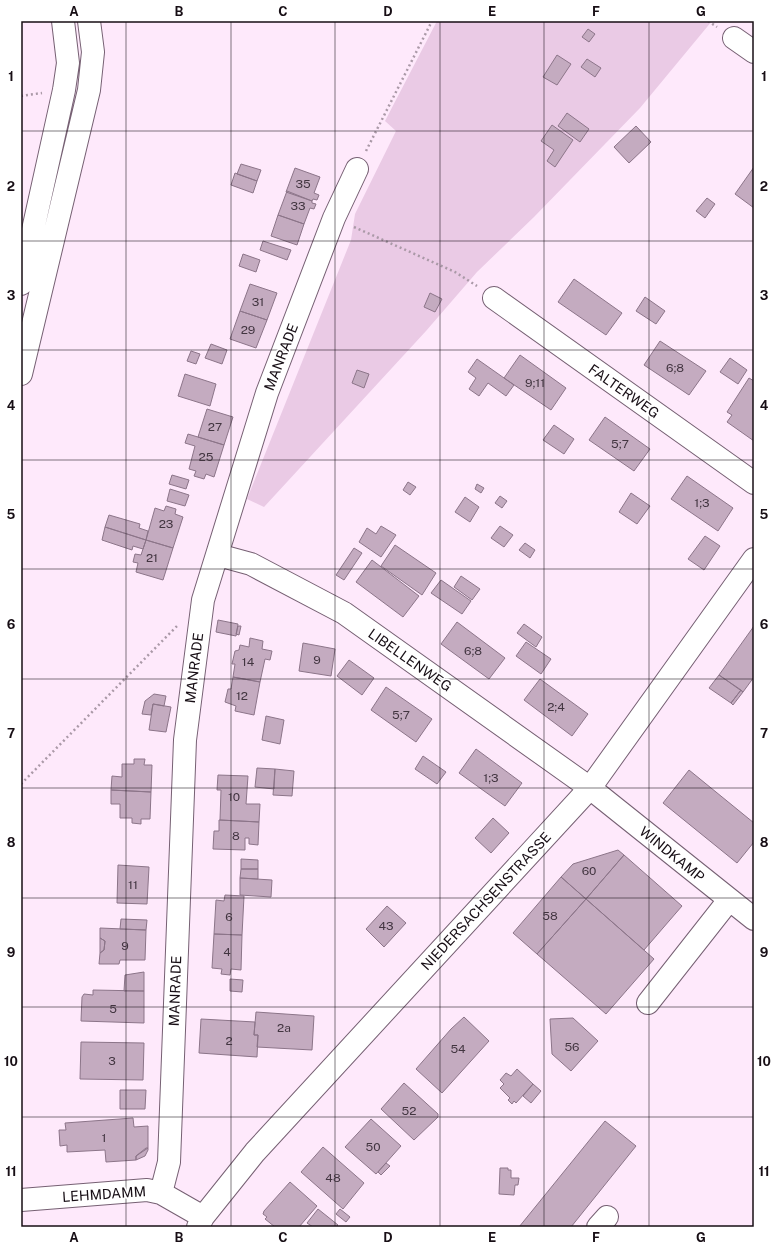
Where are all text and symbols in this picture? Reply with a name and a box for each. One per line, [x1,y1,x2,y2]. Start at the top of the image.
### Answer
text: A [69,4,79,19]
text: B [175,4,184,19]
text: C [278,4,288,19]
text: D [383,4,393,19]
text: E [488,4,496,19]
text: F [592,4,600,19]
text: G [696,4,706,19]
text: 1 [8,69,14,84]
text: 1 [761,69,767,84]
house number: 35 [295,177,311,191]
text: 2 [7,179,15,194]
text: 2 [760,179,768,194]
house number: 33 [290,199,306,213]
text: 3 [7,288,16,303]
text: 3 [760,288,769,303]
house number: 31 [252,295,264,309]
street label: MANRADE [261,321,301,393]
house number: 29 [241,323,255,337]
street label: FALTERWEG [586,361,662,421]
house number: 6;8 [666,361,684,375]
house number: 9;11 [525,376,545,390]
text: 4 [7,398,16,413]
text: 4 [760,398,769,413]
house number: 27 [208,420,222,434]
house number: 5;7 [611,437,629,451]
house number: 25 [199,450,214,464]
house number: 1;3 [694,496,710,510]
text: 5 [7,507,16,522]
text: 5 [760,507,769,522]
house number: 23 [159,517,173,531]
house number: 21 [146,551,158,565]
text: 6 [7,617,16,632]
text: 6 [760,617,769,632]
street label: LIBELLENWEG [365,625,455,695]
street label: MANRADE [182,632,206,704]
house number: 6;8 [464,644,482,658]
house number: 9 [313,653,321,667]
house number: 14 [242,655,255,669]
house number: 12 [236,689,248,703]
house number: 2;4 [547,700,565,714]
house number: 5;7 [392,708,410,722]
text: 7 [7,726,15,741]
text: 7 [760,726,768,741]
house number: 1;3 [483,771,499,785]
house number: 10 [228,790,240,804]
street label: WINDKAMP [636,823,708,885]
house number: 8 [232,829,240,843]
street label: NIEDERSACHSENSTRASSE [418,829,554,973]
text: 8 [7,835,16,850]
text: 8 [760,835,769,850]
house number: 60 [582,864,596,878]
house number: 11 [128,878,138,892]
house number: 58 [542,909,558,923]
house number: 6 [225,910,233,924]
house number: 43 [378,919,394,933]
house number: 9 [121,939,129,953]
text: 9 [7,945,15,960]
house number: 4 [223,945,231,959]
text: 9 [760,945,768,960]
street label: MANRADE [166,955,184,1027]
house number: 5 [109,1002,117,1016]
house number: 2a [277,1021,291,1035]
house number: 2 [225,1034,233,1048]
house number: 56 [564,1040,580,1054]
house number: 54 [450,1042,466,1056]
text: 10 [4,1054,18,1069]
house number: 3 [108,1054,116,1068]
text: 10 [757,1054,771,1069]
house number: 52 [402,1104,416,1118]
house number: 1 [102,1131,106,1145]
house number: 50 [365,1140,381,1154]
text: 11 [5,1164,17,1179]
text: 11 [758,1164,770,1179]
house number: 48 [325,1171,341,1185]
street label: LEHMDAMM [62,1183,146,1205]
text: A [69,1230,79,1245]
text: B [175,1230,184,1245]
text: C [278,1230,288,1245]
text: D [383,1230,393,1245]
text: E [488,1230,496,1245]
text: F [592,1230,600,1245]
text: G [696,1230,706,1245]

